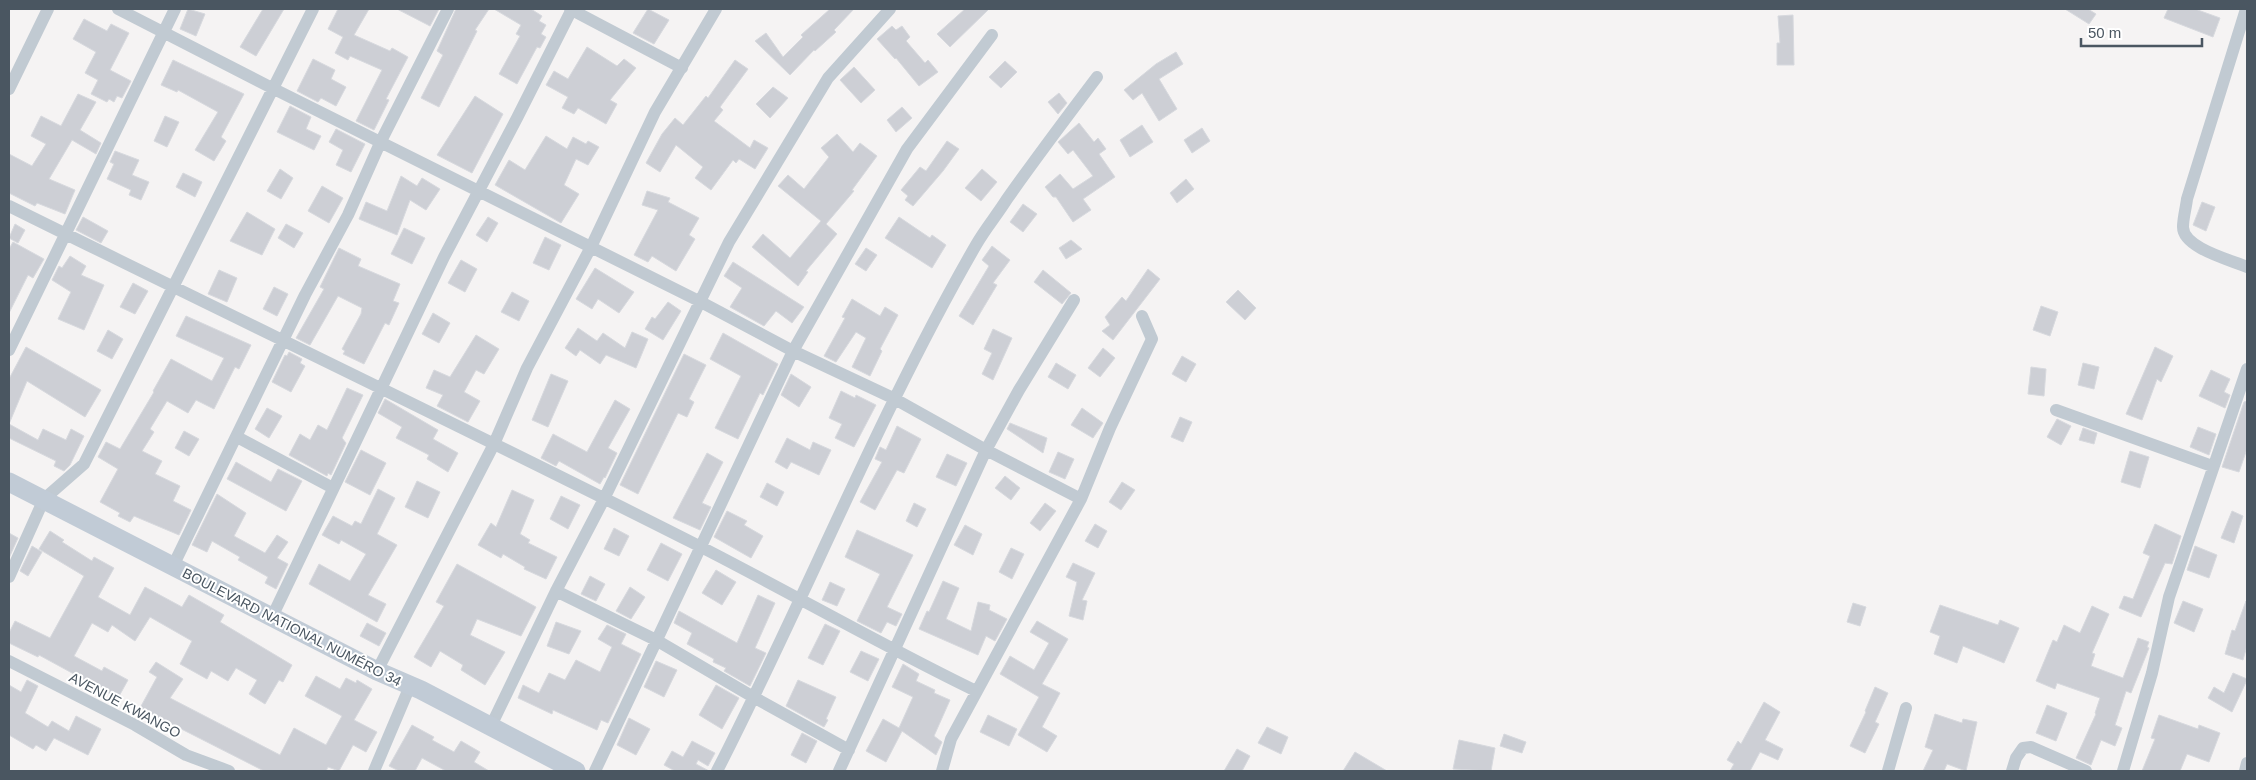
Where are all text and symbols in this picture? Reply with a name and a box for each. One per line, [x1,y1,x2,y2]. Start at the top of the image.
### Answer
scale bar [2081,15,2202,47]
text: 50 m [2088,24,2121,41]
street label: BOULEVARD NATIONAL NUMÉRO 34 [180,565,404,689]
street label: AVENUE KWANGO [67,669,183,741]

